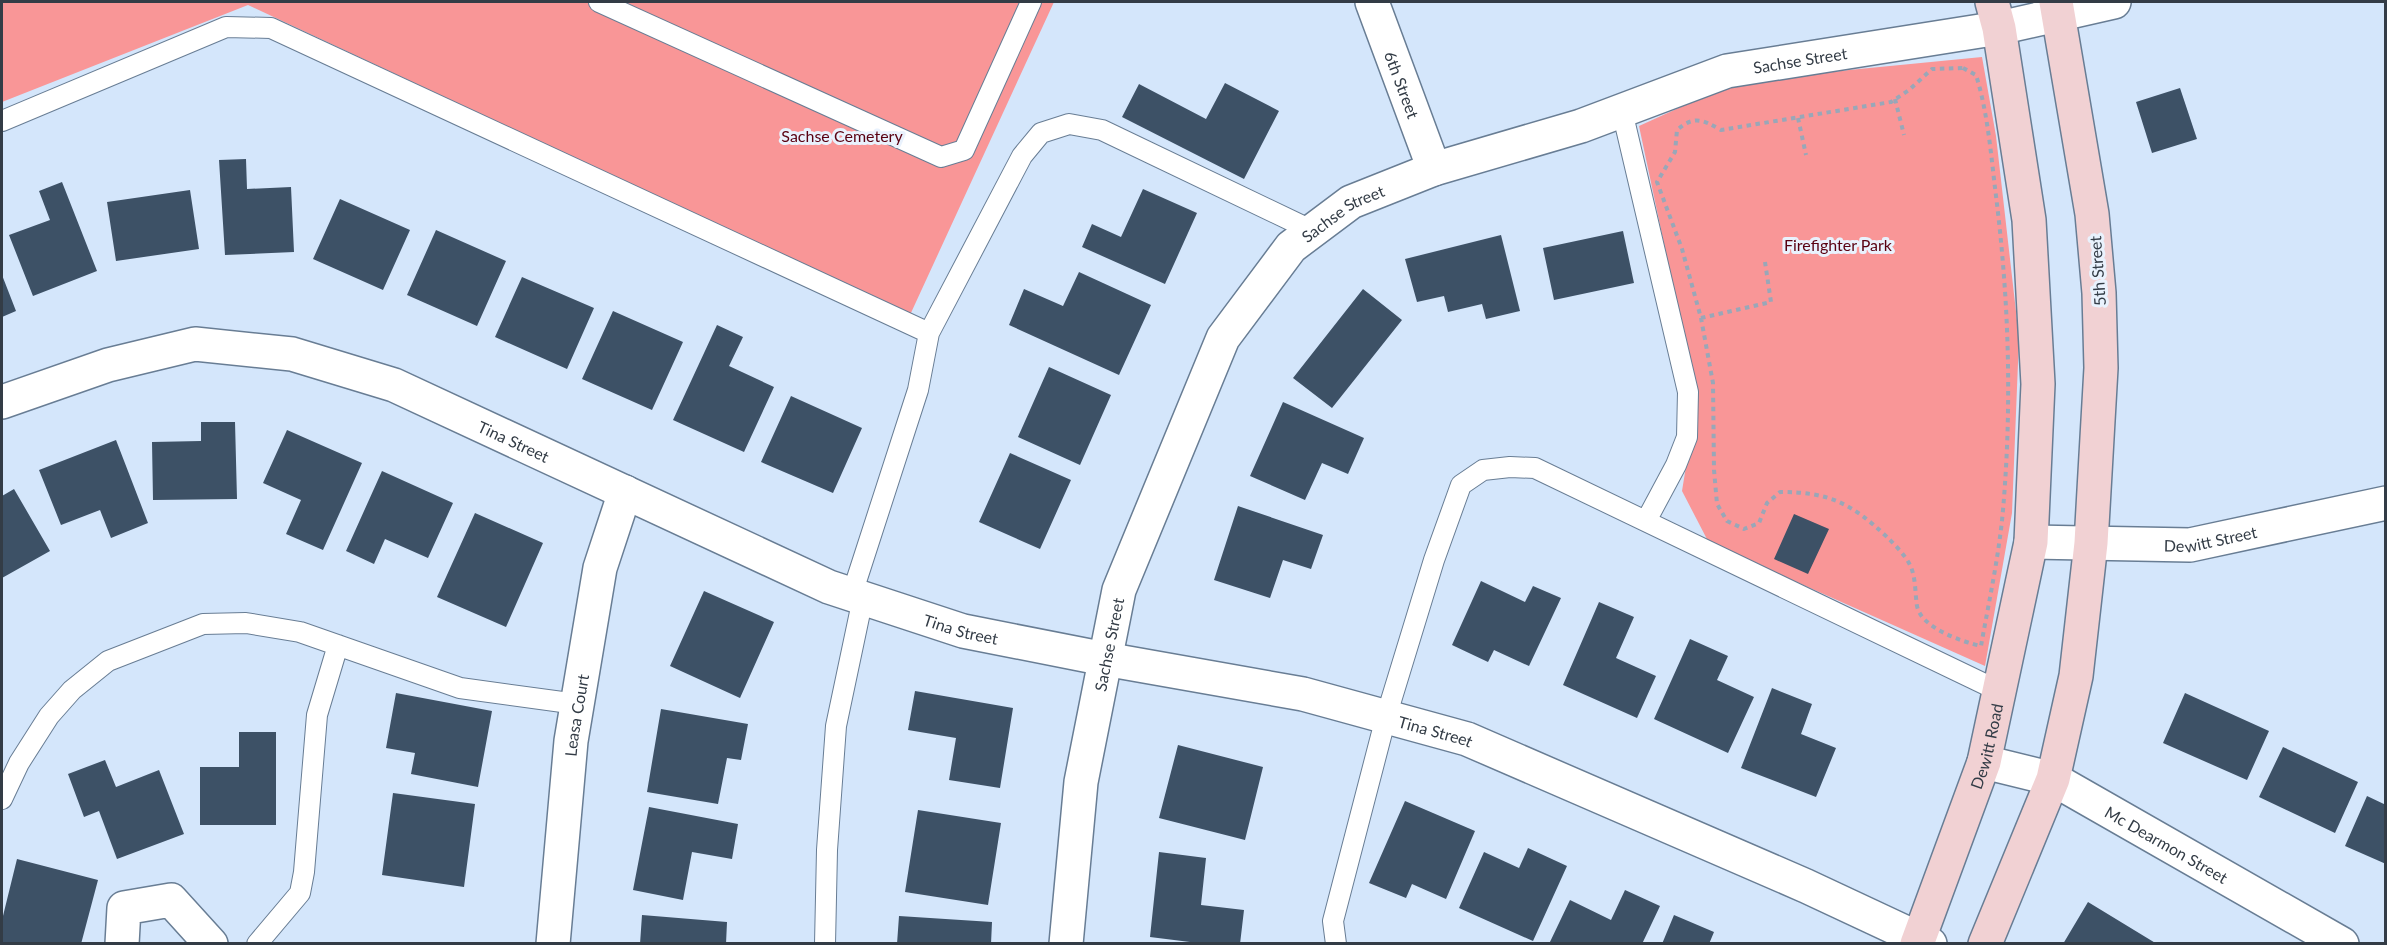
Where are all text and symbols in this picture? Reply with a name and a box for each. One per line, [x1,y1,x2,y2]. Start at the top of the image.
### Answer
street label: Sachse Street [1752,43,1849,76]
street label: 6th Street [1381,48,1424,121]
park label: Sachse Cemetery [781,126,903,145]
street label: Sachse Street [1297,180,1387,246]
park label: Firefighter Park [1784,235,1893,254]
street label: 5th Street [2085,235,2109,307]
street label: Tina Street [475,416,553,465]
street label: Dewitt Street [2164,521,2259,555]
street label: Sachse Street [1090,596,1127,693]
street label: Tina Street [921,609,1000,647]
street label: Leasa Court [560,672,592,757]
street label: Dewitt Road [1966,702,2006,791]
street label: Tina Street [1396,711,1476,750]
street label: Mc Dearmon Street [2102,801,2232,887]

